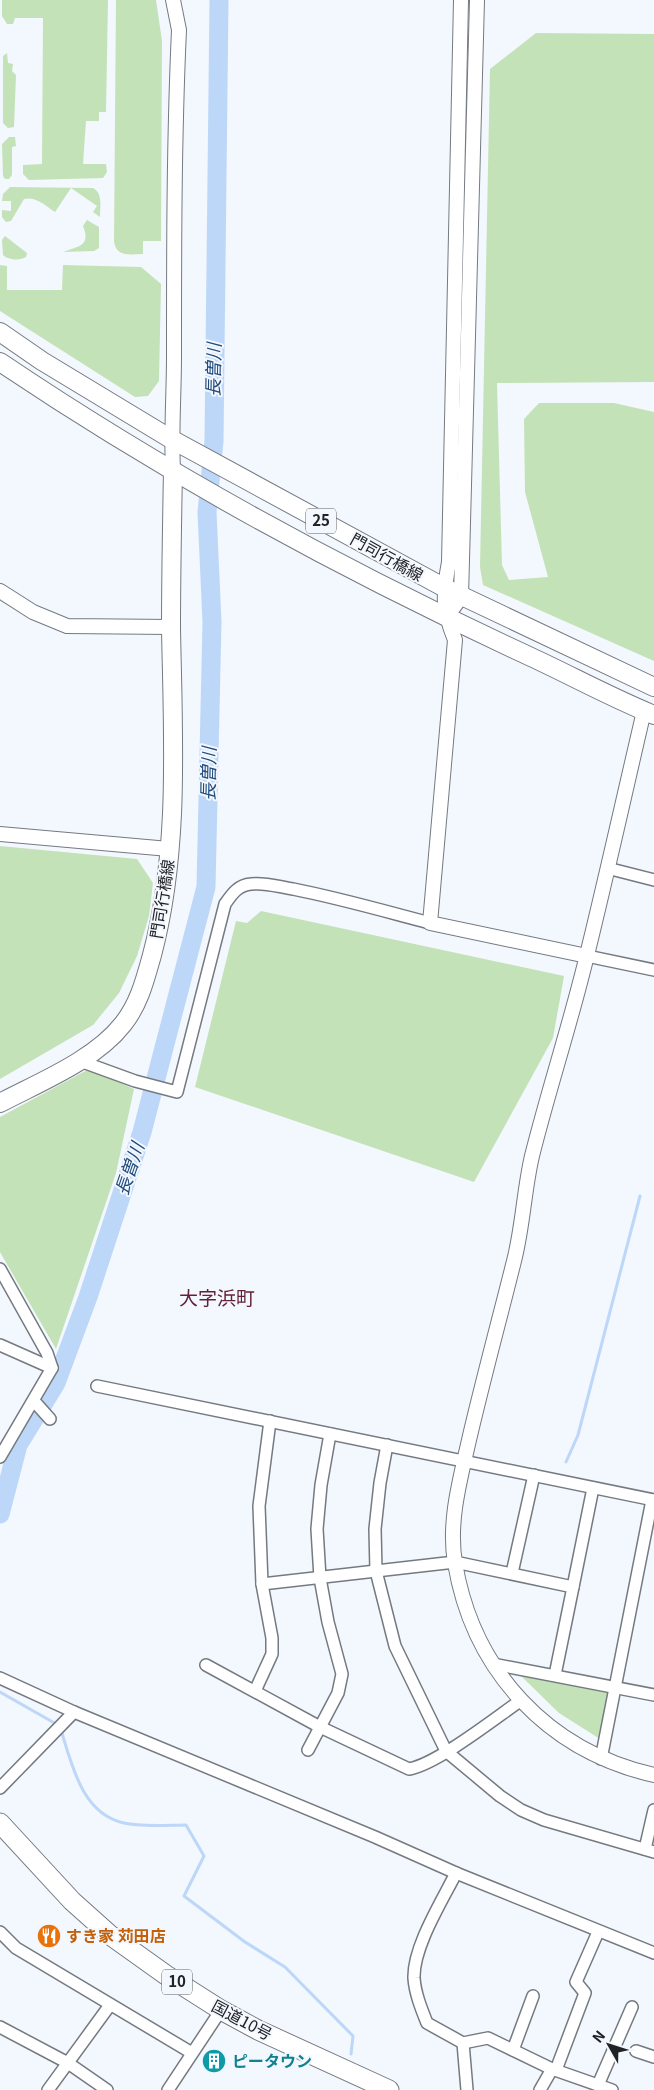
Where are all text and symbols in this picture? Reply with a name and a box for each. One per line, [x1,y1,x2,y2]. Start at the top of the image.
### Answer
water label: 長曽川 [199,341,226,397]
road number: 25 [306,508,336,534]
street label: 門司行橋線 [347,526,428,586]
water label: 長曽川 [194,745,221,801]
street label: 門司行橋線 [143,857,179,940]
water label: 長曽川 [107,1137,150,1198]
district label: 大字浜町 [179,1283,255,1310]
restaurant icon: すき家 苅田店 [36,1923,62,1949]
place label: すき家 苅田店 [66,1923,166,1947]
road number: 10 [162,1970,192,1994]
street label: 国道10号 [208,1993,277,2045]
north arrow [584,2020,634,2070]
text: N [587,2026,609,2047]
building icon: ピータウン [201,2048,227,2074]
place label: ピータウン [232,2048,312,2072]

